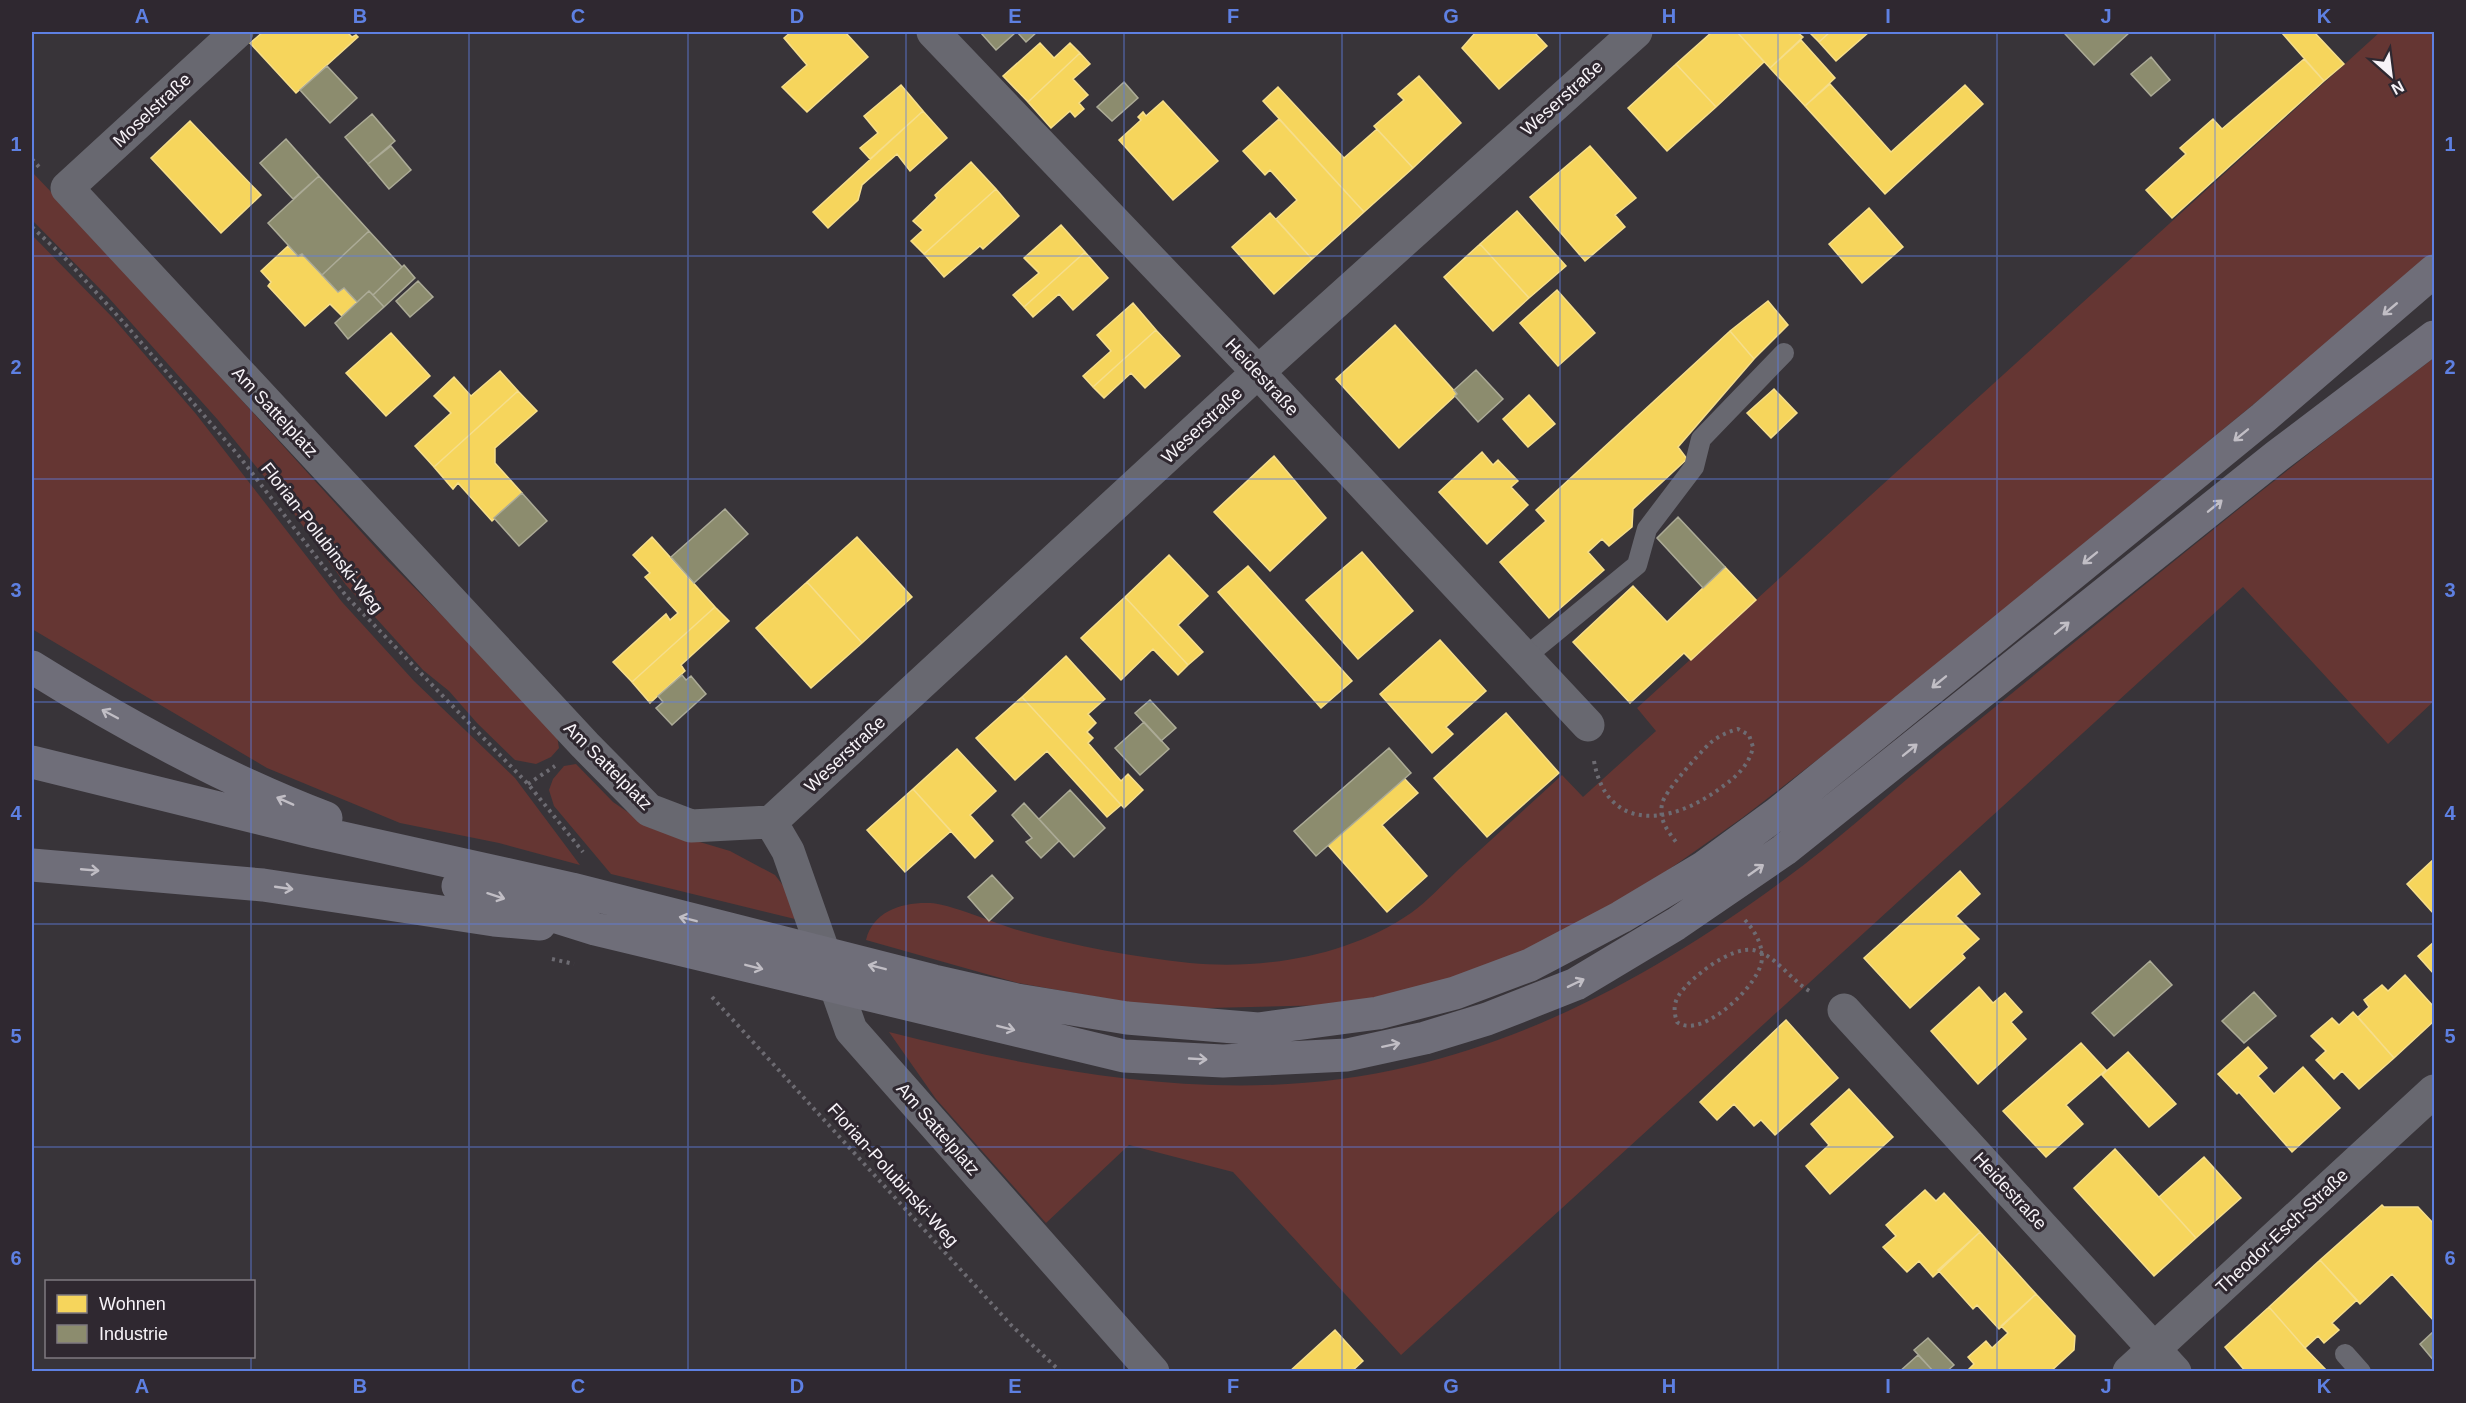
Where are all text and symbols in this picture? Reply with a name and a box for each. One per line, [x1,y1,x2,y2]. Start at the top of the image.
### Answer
text: A [135,5,149,27]
text: B [353,5,367,27]
text: C [571,5,585,27]
text: D [790,5,804,27]
text: E [1008,5,1022,27]
text: F [1227,5,1239,27]
text: G [1443,5,1459,27]
text: H [1662,5,1676,27]
text: I [1885,5,1891,27]
text: J [2100,5,2112,27]
text: K [2317,5,2332,27]
north arrow [2361,45,2421,105]
street label: Weserstraße [1517,56,1607,140]
street label: Moselstraße [109,69,195,151]
text: N [2389,78,2407,98]
text: 1 [10,133,22,155]
text: 1 [2444,133,2456,155]
one-way arrow [2382,303,2398,316]
street label: Heidestraße [1221,334,1303,420]
text: 2 [10,356,22,378]
text: 2 [2444,356,2456,378]
street label: Am Sattelplatz [228,363,322,461]
street label: Weserstraße [1158,383,1246,467]
one-way arrow [2233,429,2249,442]
street label: Florian-Polubinski-Weg [257,459,387,617]
one-way arrow [2206,500,2222,513]
one-way arrow [2082,552,2098,565]
text: 3 [10,579,22,601]
text: 3 [2444,579,2456,601]
one-way arrow [2054,622,2070,635]
one-way arrow [1931,675,1947,688]
one-way arrow [102,708,119,720]
street label: Weserstraße [801,712,889,796]
street label: Am Sattelplatz [560,718,656,814]
one-way arrow [1902,743,1918,756]
one-way arrow [276,794,294,806]
text: 4 [10,802,22,824]
text: 4 [2444,802,2456,824]
one-way arrow [1748,864,1764,876]
one-way arrow [79,865,99,876]
one-way arrow [274,883,293,894]
one-way arrow [486,891,505,902]
one-way arrow [679,912,698,924]
one-way arrow [868,961,887,972]
one-way arrow [744,962,763,974]
one-way arrow [1566,977,1584,988]
one-way arrow [996,1022,1015,1034]
text: 5 [10,1025,22,1047]
text: 5 [2444,1025,2456,1047]
one-way arrow [1381,1039,1401,1050]
one-way arrow [1187,1054,1207,1065]
street label: Am Sattelplatz [892,1079,984,1179]
street label: Florian-Polubinski-Weg [823,1099,963,1251]
street label: Heidestraße [1969,1148,2051,1234]
street label: Theodor-Esch-Straße [2212,1165,2352,1297]
text: 6 [10,1247,22,1269]
text: 6 [2444,1247,2456,1269]
legend [45,1280,255,1358]
text: Wohnen [99,1294,166,1314]
text: Industrie [99,1324,168,1344]
text: A [135,1375,149,1397]
text: B [353,1375,367,1397]
text: C [571,1375,585,1397]
text: D [790,1375,804,1397]
text: E [1008,1375,1022,1397]
text: F [1227,1375,1239,1397]
text: G [1443,1375,1459,1397]
text: H [1662,1375,1676,1397]
text: I [1885,1375,1891,1397]
text: J [2100,1375,2112,1397]
text: K [2317,1375,2332,1397]

